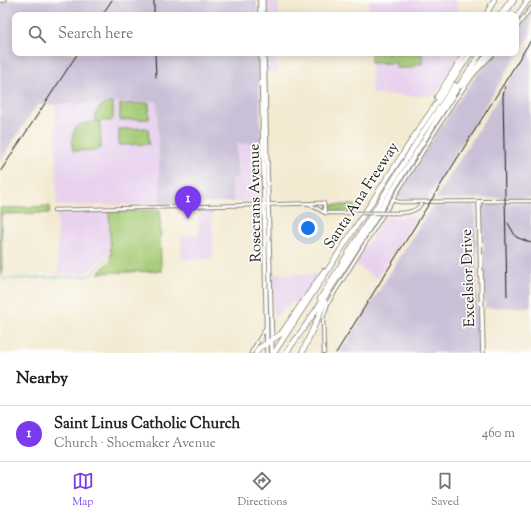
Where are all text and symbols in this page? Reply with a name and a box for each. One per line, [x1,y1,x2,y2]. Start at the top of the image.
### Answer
search box [12,12,519,56]
icon: search [26,23,48,45]
text: Search here [58,24,133,45]
street label: Santa Ana Freeway [319,138,405,254]
street label: Rosecrans Avenue [244,143,268,263]
pin: 1 [175,186,201,219]
your location [298,218,318,238]
street label: Excelsior Drive [457,229,481,327]
text: Nearby [16,367,68,391]
text: Saint Linus Catholic Church [54,414,240,435]
text: 1 [27,425,31,443]
text: 460 m [482,425,515,443]
text: Church · Shoemaker Avenue [54,435,216,453]
tab: Map [72,470,94,510]
tab: Directions [238,470,287,510]
tab: Saved [431,470,459,510]

